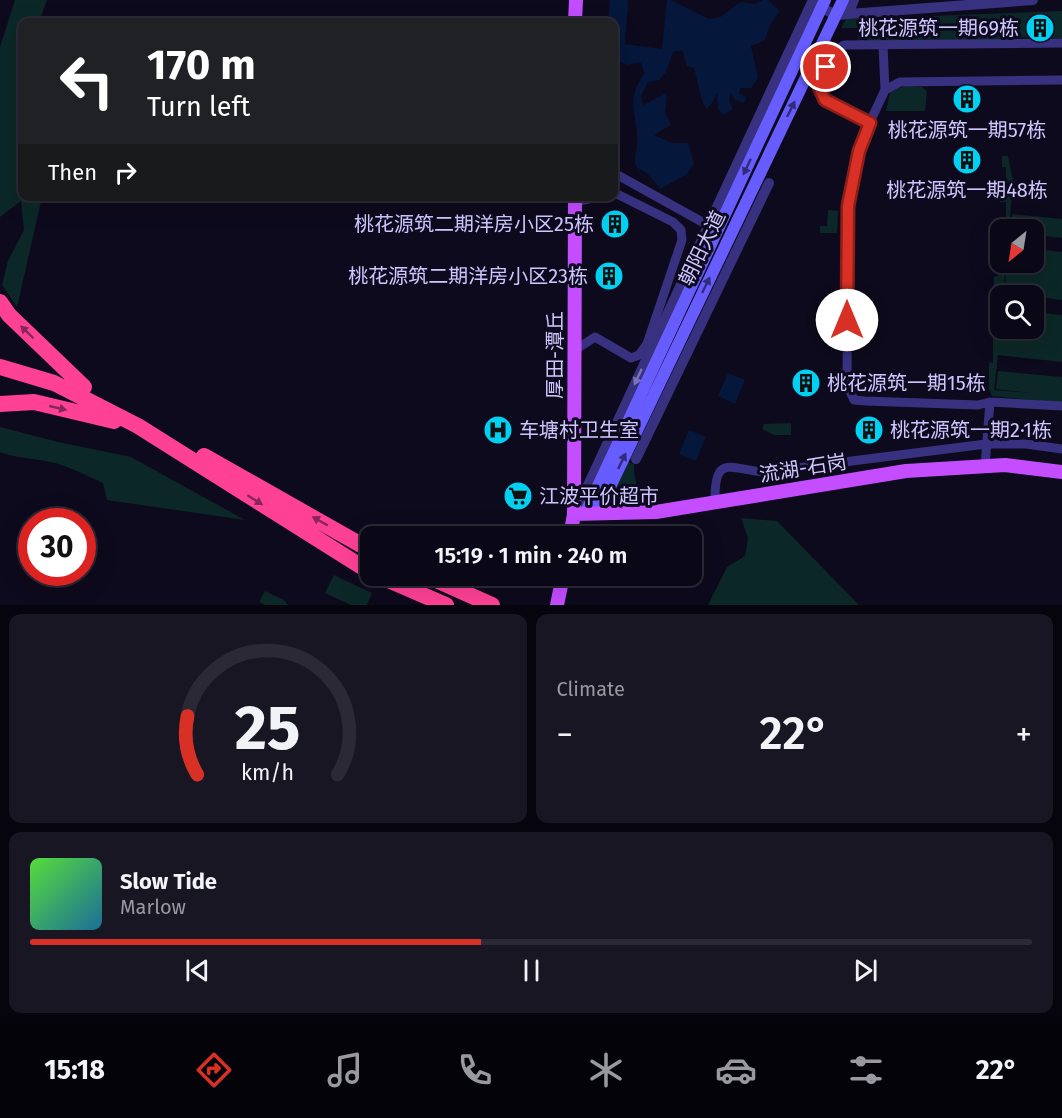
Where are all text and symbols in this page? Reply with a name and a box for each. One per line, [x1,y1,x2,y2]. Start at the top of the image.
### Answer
building icon: 桃花源筑一期69栋 [1024,12,1056,44]
place label: 桃花源筑一期69栋 [858,16,1019,40]
text: 170 m [147,40,256,90]
pin [800,41,851,92]
icon: left [48,42,126,120]
icon: arrive [809,50,842,83]
building icon: 桃花源筑一期57栋 [951,83,983,115]
text: Turn left [147,91,250,123]
one-way arrow [786,101,795,118]
place label: 桃花源筑一期57栋 [888,118,1046,142]
building icon: 桃花源筑一期48栋 [951,144,983,176]
icon: right [109,156,142,189]
text: Then [48,159,97,186]
one-way arrow [743,159,752,176]
place label: 桃花源筑一期48栋 [886,178,1048,202]
street label: 朝阳大道 [674,207,730,289]
building icon: 桃花源筑二期洋房小区25栋 [599,208,631,240]
place label: 桃花源筑二期洋房小区25栋 [354,212,594,236]
north arrow [990,219,1044,273]
map controls [990,219,1044,339]
building icon: 桃花源筑二期洋房小区23栋 [593,260,625,292]
place label: 桃花源筑二期洋房小区23栋 [348,264,588,288]
one-way arrow [701,276,711,294]
button: search [990,285,1044,339]
position arrow [815,288,879,352]
street label: 厚田-潭丘 [543,311,567,399]
one-way arrow [19,325,34,339]
building icon: 桃花源筑一期15栋 [790,367,822,399]
one-way arrow [633,368,642,385]
place label: 桃花源筑一期15栋 [827,371,986,395]
one-way arrow [49,404,68,413]
hospital icon: 车塘村卫生室 [482,414,514,446]
building icon: 桃花源筑一期2·1栋 [853,414,885,446]
place label: 车塘村卫生室 [519,418,639,442]
place label: 桃花源筑一期2·1栋 [890,418,1052,442]
street label: 流湖-石岗 [758,449,848,487]
one-way arrow [618,452,627,469]
supermarket icon: 江波平价超市 [502,480,534,512]
place label: 江波平价超市 [539,484,659,508]
one-way arrow [247,495,264,506]
speed limit sign: 30 [18,508,96,586]
one-way arrow [311,516,328,526]
text: 15:19 · 1 min · 240 m [434,542,628,569]
text: Climate [557,677,625,701]
text: 25 [235,691,301,766]
text: 22° [760,707,829,761]
text: − [557,715,573,755]
text: + [1016,715,1032,755]
text: km/h [241,761,294,787]
text: Slow Tide [120,868,217,895]
text: Marlow [120,895,186,919]
icon: previous [181,954,214,987]
icon: pause [515,954,548,987]
icon: next [849,954,882,987]
icon: directions [193,1049,235,1091]
icon: music [324,1049,366,1091]
icon: phone [454,1049,496,1091]
icon: climate [585,1049,627,1091]
icon: car [715,1049,757,1091]
icon: filters [845,1049,887,1091]
text: 15:18 [44,1054,105,1086]
text: 22° [976,1054,1018,1086]

